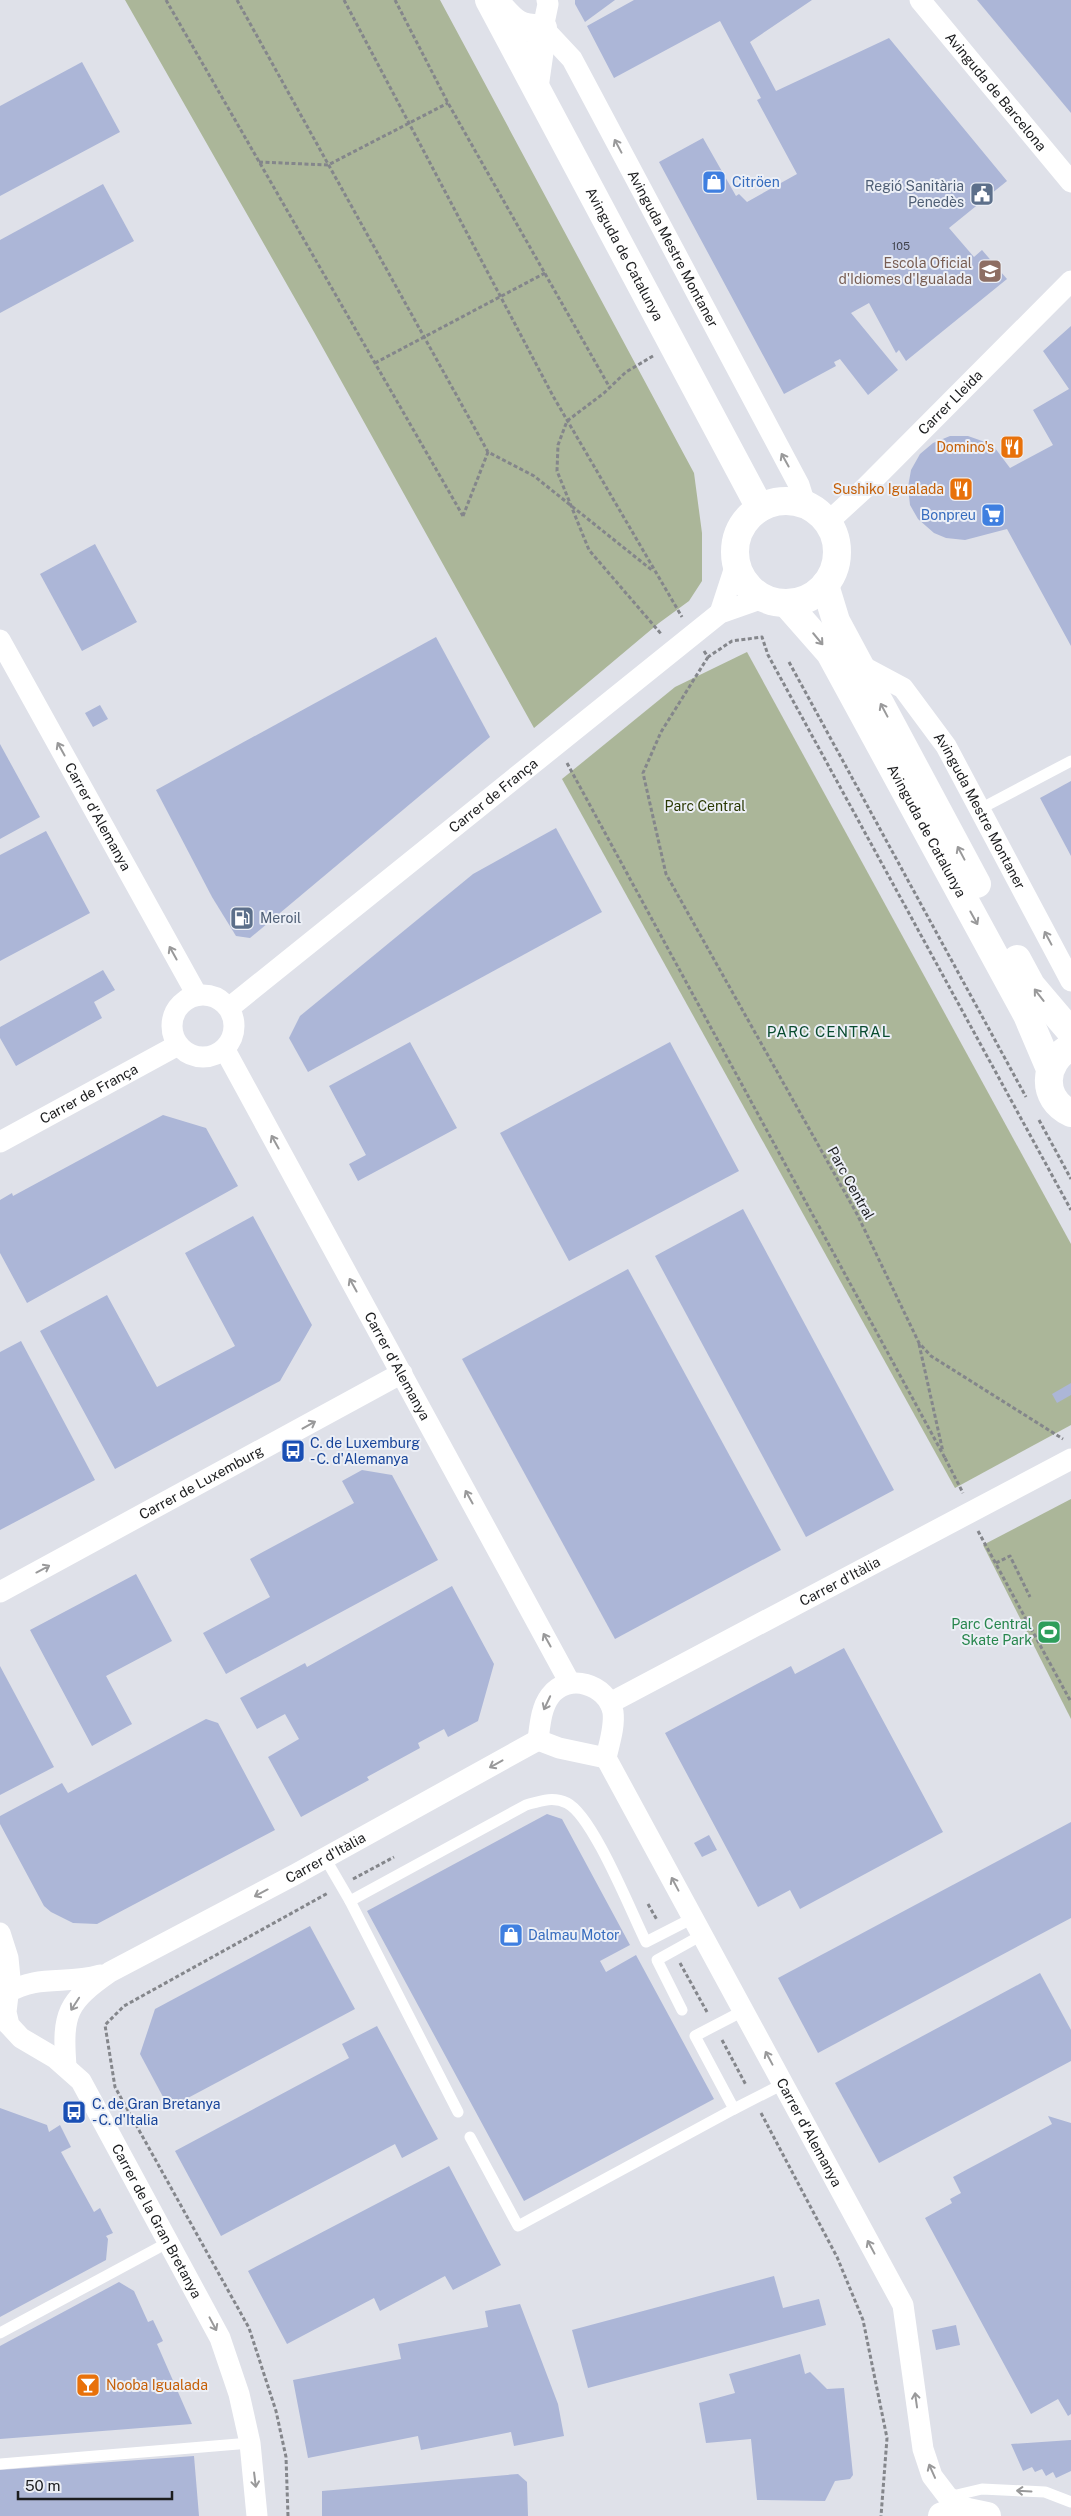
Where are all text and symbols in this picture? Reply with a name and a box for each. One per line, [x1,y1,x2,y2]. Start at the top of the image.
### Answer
street label: Avinguda de Barcelona [942,29,1050,154]
one-way arrow [613,139,623,154]
street label: Avinguda Mestre Montaner [625,167,721,330]
shop icon: Citröen [701,169,727,195]
place label: Citröen [732,174,780,190]
place label: Regió Sanitària Penedès [865,178,964,210]
public building icon: Regió Sanitària Penedès [969,181,995,207]
street label: Avinguda de Catalunya [582,185,667,323]
house number: 105 [892,240,910,252]
place label: Escola Oficial d'Idiomes d'Igualada [838,255,972,287]
school or university icon: Escola Oficial d'Idiomes d'Igualada [977,258,1003,284]
street label: Carrer Lleida [915,367,986,438]
restaurant icon: Domino's [999,434,1025,460]
place label: Domino's [936,439,994,455]
one-way arrow [780,452,790,467]
restaurant icon: Sushiko Igualada [948,476,974,502]
place label: Sushiko Igualada [833,481,944,497]
supermarket icon: Bonpreu [980,502,1006,528]
place label: Bonpreu [921,507,976,523]
one-way arrow [812,633,824,646]
one-way arrow [879,702,889,717]
street label: Avinguda Mestre Montaner [931,729,1029,892]
one-way arrow [55,743,65,757]
street label: Carrer de França [446,755,541,836]
street label: Carrer d'Alemanya [62,760,134,873]
street label: Avinguda de Catalunya [884,762,969,900]
park label: Parc Central [665,798,745,814]
one-way arrow [956,846,965,861]
fuel station icon: Meroil [229,905,255,931]
place label: Meroil [260,910,301,926]
one-way arrow [970,910,980,925]
one-way arrow [1043,931,1052,946]
one-way arrow [168,945,178,960]
one-way arrow [1034,989,1045,1002]
district label: PARC CENTRAL [767,1023,891,1040]
street label: Carrer de França [37,1061,140,1127]
one-way arrow [270,1135,279,1150]
street label: Parc Central [824,1144,878,1222]
one-way arrow [348,1277,358,1292]
street label: Carrer d'Alemanya [361,1309,433,1423]
one-way arrow [301,1419,316,1429]
place label: C. de Luxemburg - C. d'Alemanya [310,1435,420,1467]
bus stop icon: C. de Luxemburg - C. d'Alemanya [280,1438,306,1464]
street label: Carrer de Luxemburg [136,1442,266,1523]
one-way arrow [464,1491,474,1505]
street label: Carrer d'Itàlia [797,1553,883,1609]
one-way arrow [35,1563,50,1573]
place label: Parc Central Skate Park [951,1616,1032,1648]
sports icon: Parc Central Skate Park [1036,1619,1062,1645]
one-way arrow [542,1633,552,1648]
one-way arrow [541,1696,551,1711]
one-way arrow [489,1759,503,1769]
street label: Carrer d'Itàlia [283,1829,368,1886]
one-way arrow [670,1877,680,1892]
one-way arrow [254,1889,269,1898]
shop icon: Dalmau Motor [498,1922,524,1948]
place label: Dalmau Motor [528,1927,620,1943]
one-way arrow [69,1997,80,2011]
one-way arrow [764,2051,773,2066]
street label: Carrer d'Alemanya [773,2075,845,2189]
place label: C. de Gran Bretanya - C. d'Italia [92,2096,221,2128]
bus stop icon: C. de Gran Bretanya - C. d'Italia [61,2099,87,2125]
street label: Carrer de la Gran Bretanya [109,2141,205,2301]
one-way arrow [866,2240,876,2255]
one-way arrow [209,2316,218,2331]
bar icon: Nooba Igualada [75,2372,101,2398]
place label: Nooba Igualada [106,2377,208,2393]
one-way arrow [911,2393,921,2409]
one-way arrow [926,2464,936,2479]
scale bar [18,2468,171,2500]
one-way arrow [250,2472,260,2488]
text: 50 m [25,2477,60,2494]
one-way arrow [1016,2486,1032,2495]

